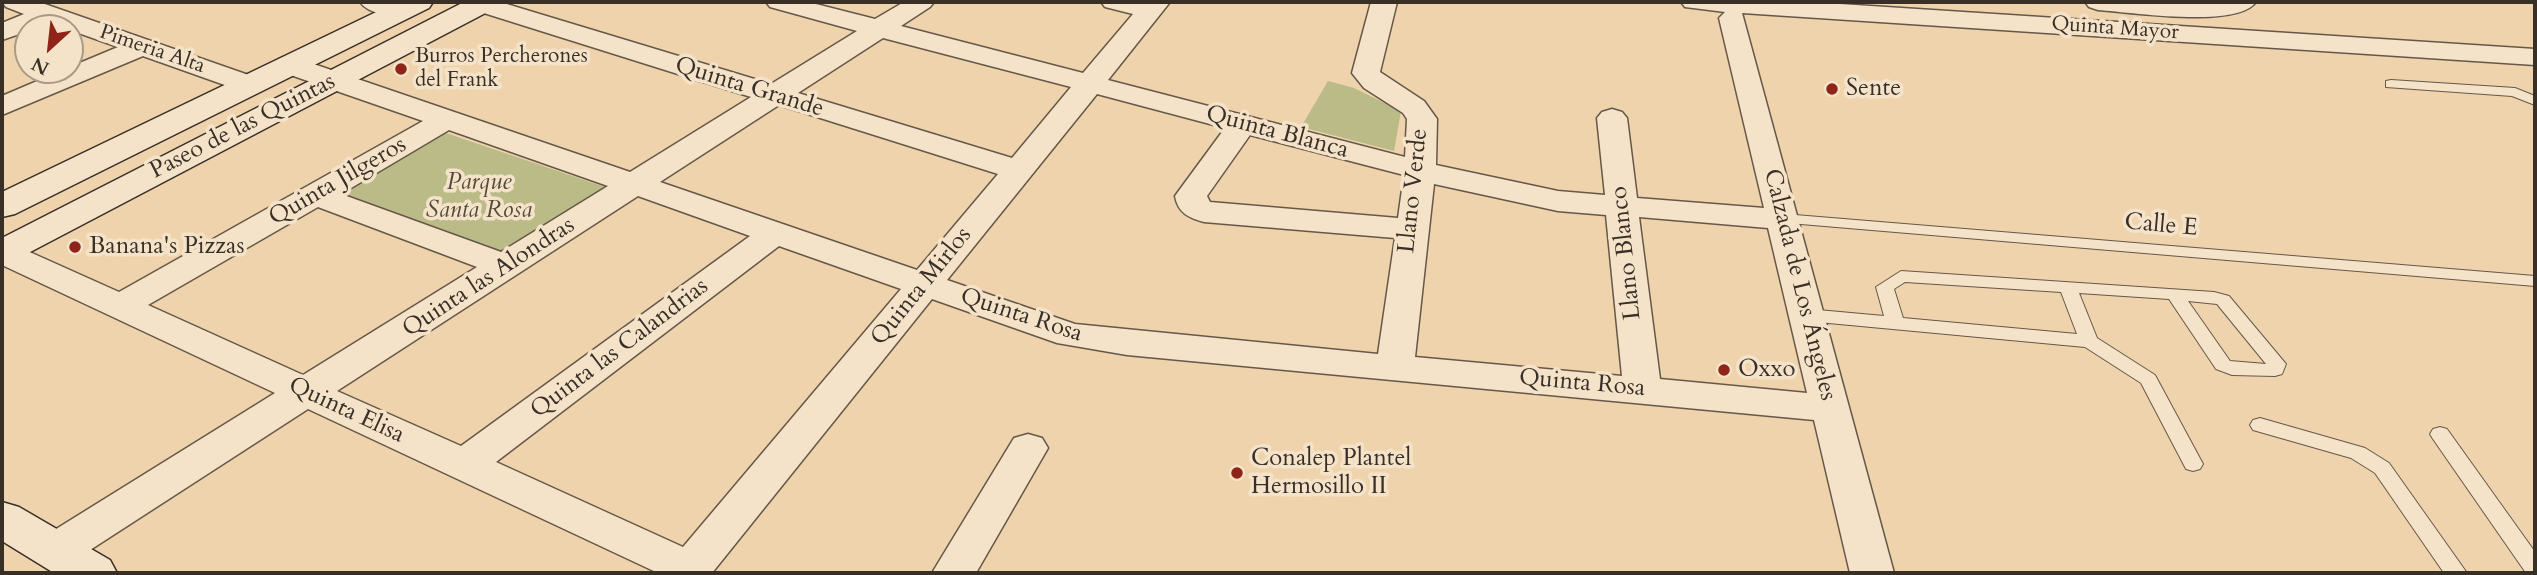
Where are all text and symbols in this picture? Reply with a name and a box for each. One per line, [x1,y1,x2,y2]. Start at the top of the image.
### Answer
street label: Quinta Mayor [2050,12,2180,46]
north arrow [14,14,84,84]
street label: Pimeria Alta [96,20,208,80]
place label: Burros Percherones del Frank [415,44,588,94]
text: N [27,51,54,81]
street label: Quinta Grande [671,52,827,124]
marker: Burros Percherones del Frank [393,61,409,77]
street label: Paseo de las Quintas [145,68,341,186]
place label: Sente [1846,75,1901,103]
marker: Sente [1824,81,1840,97]
street label: Quinta Blanca [1203,100,1351,166]
street label: Llano Verde [1393,127,1435,255]
street label: Quinta Jilgeros [264,131,412,233]
street label: Calzada de Los Ángeles [1756,166,1842,404]
park label: Parque Santa Rosa [426,169,532,225]
street label: Llano Blanco [1606,185,1648,321]
street label: Calle E [2123,208,2199,244]
street label: Quinta las Alondras [398,212,580,344]
street label: Quinta Mirlos [866,222,978,352]
place label: Banana's Pizzas [89,233,244,261]
marker: Banana's Pizzas [67,239,83,255]
street label: Quinta las Calandrias [525,273,715,425]
street label: Quinta Rosa [956,283,1086,349]
place label: Oxxo [1738,356,1796,384]
marker: Oxxo [1716,362,1732,378]
street label: Quinta Rosa [1518,364,1646,404]
street label: Quinta Elisa [283,372,409,450]
place label: Conalep Plantel Hermosillo II [1251,445,1411,501]
marker: Conalep Plantel Hermosillo II [1229,465,1245,481]

